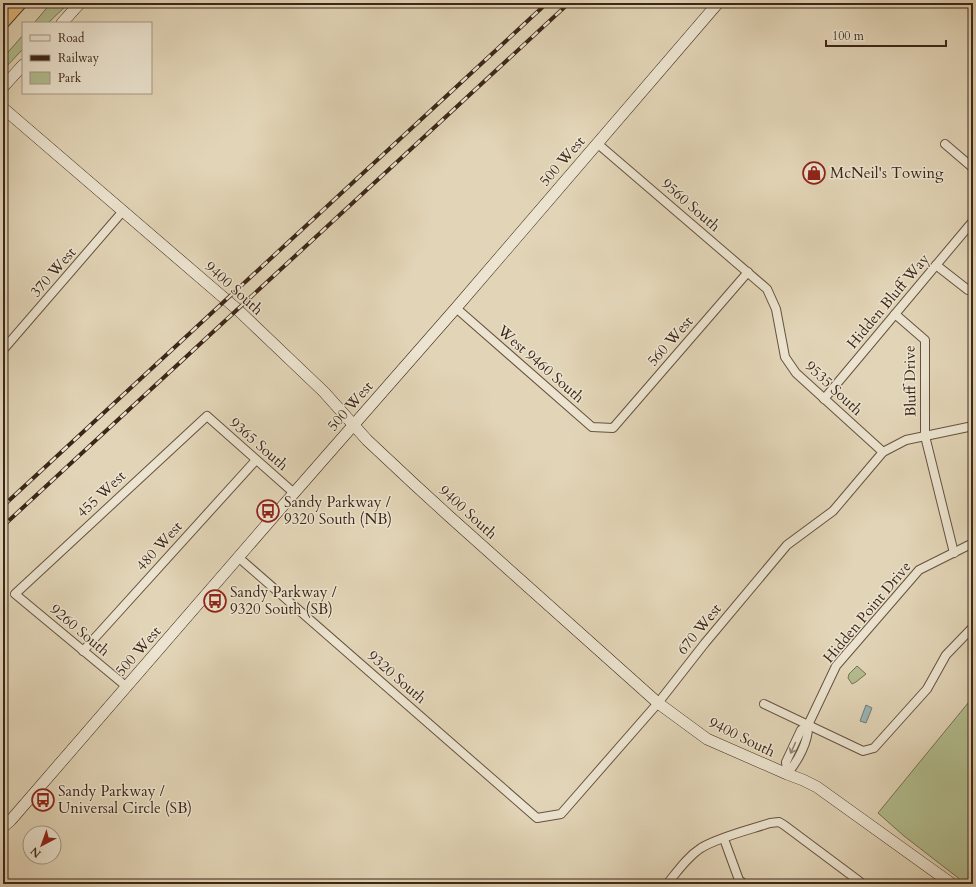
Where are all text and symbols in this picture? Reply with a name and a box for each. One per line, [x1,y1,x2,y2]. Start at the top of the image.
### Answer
legend [22,22,152,94]
scale bar [826,22,946,48]
text: 100 m [832,28,865,44]
text: Road [58,30,85,46]
text: Railway [58,50,100,66]
text: Park [58,70,82,86]
street label: 500 West [535,132,589,190]
shop icon: McNeil's Towing [801,160,827,186]
place label: McNeil's Towing [830,163,944,183]
street label: 9560 South [657,174,725,237]
street label: 370 West [26,243,80,301]
street label: Hidden Bluff Way [842,249,934,353]
street label: 9400 South [201,257,268,320]
street label: 560 West [643,312,697,370]
street label: West 9460 South [493,320,589,408]
street label: Bluff Drive [899,345,921,417]
street label: 9535 South [801,356,868,420]
street label: 500 West [323,377,377,435]
street label: 9365 South [225,413,293,476]
street label: 455 West [72,466,130,522]
street label: 9400 South [435,481,502,544]
place label: Sandy Parkway / 9320 South (NB) [284,492,392,529]
bus stop icon: Sandy Parkway / 9320 South (NB) [255,498,281,524]
street label: 480 West [131,517,187,575]
street label: Hidden Point Drive [819,557,916,667]
place label: Sandy Parkway / 9320 South (SB) [230,582,337,619]
bus stop icon: Sandy Parkway / 9320 South (SB) [202,588,228,614]
street label: 9260 South [46,599,114,661]
street label: 670 West [672,599,726,659]
street label: 500 West [111,622,165,680]
street label: 9320 South [363,646,431,709]
street label: 9400 South [705,712,779,762]
one-way arrow [789,741,796,753]
place label: Sandy Parkway / Universal Circle (SB) [58,781,192,818]
bus stop icon: Sandy Parkway / Universal Circle (SB) [30,787,56,813]
north arrow [22,825,62,865]
text: N [27,843,44,861]

